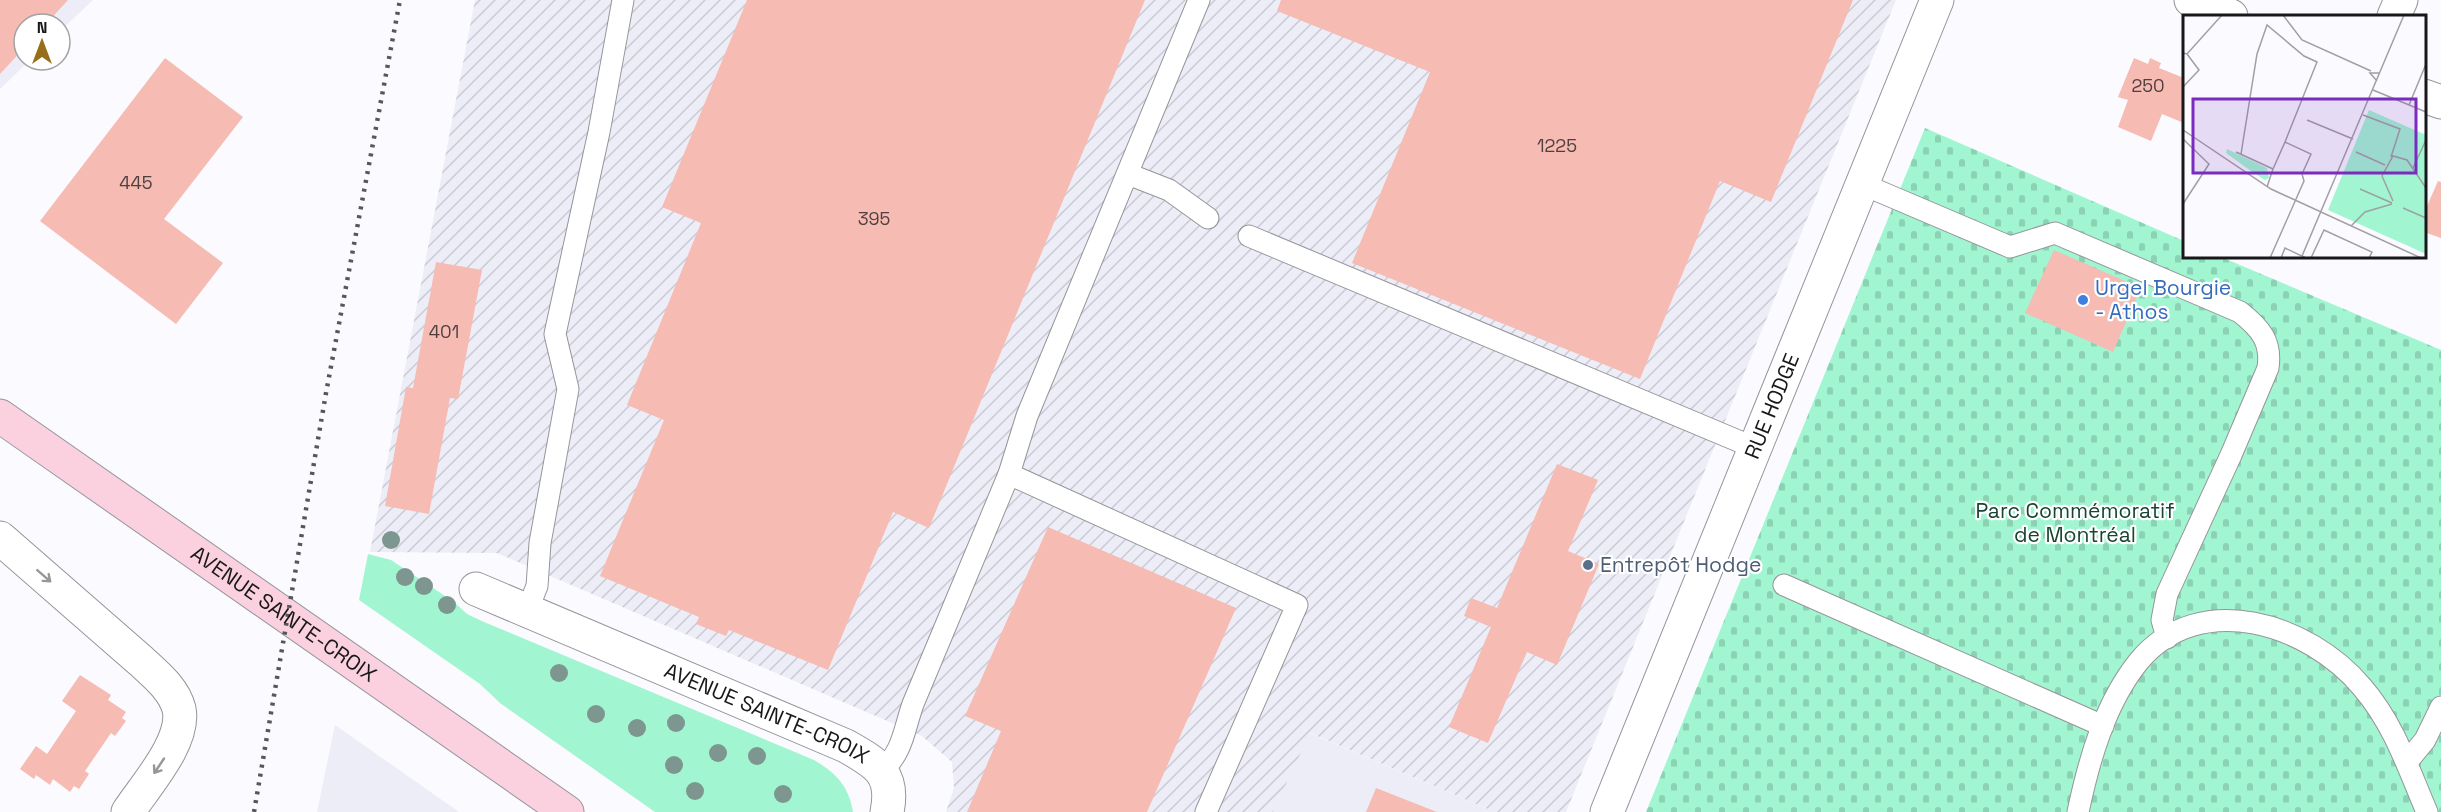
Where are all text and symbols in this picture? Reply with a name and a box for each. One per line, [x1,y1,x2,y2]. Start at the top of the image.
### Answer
north arrow [12,12,72,72]
inset map [2183,15,2426,258]
text: N [37,17,47,38]
house number: 250 [2131,74,2165,97]
house number: 1225 [1537,134,1577,157]
house number: 445 [119,171,153,194]
house number: 395 [858,207,890,230]
place label: Urgel Bourgie - Athos [2095,274,2231,325]
marker: Urgel Bourgie - Athos [2076,293,2090,307]
house number: 401 [429,320,459,343]
street label: RUE HODGE [1738,349,1805,463]
park label: Parc Commémoratif de Montréal [1975,497,2175,548]
street label: AVENUE SAINTE-CROIX [186,540,382,688]
place label: Entrepôt Hodge [1600,551,1761,578]
marker: Entrepôt Hodge [1581,558,1595,572]
one-way arrow [36,569,51,583]
street label: AVENUE SAINTE-CROIX [660,657,874,769]
one-way arrow [153,757,165,774]

